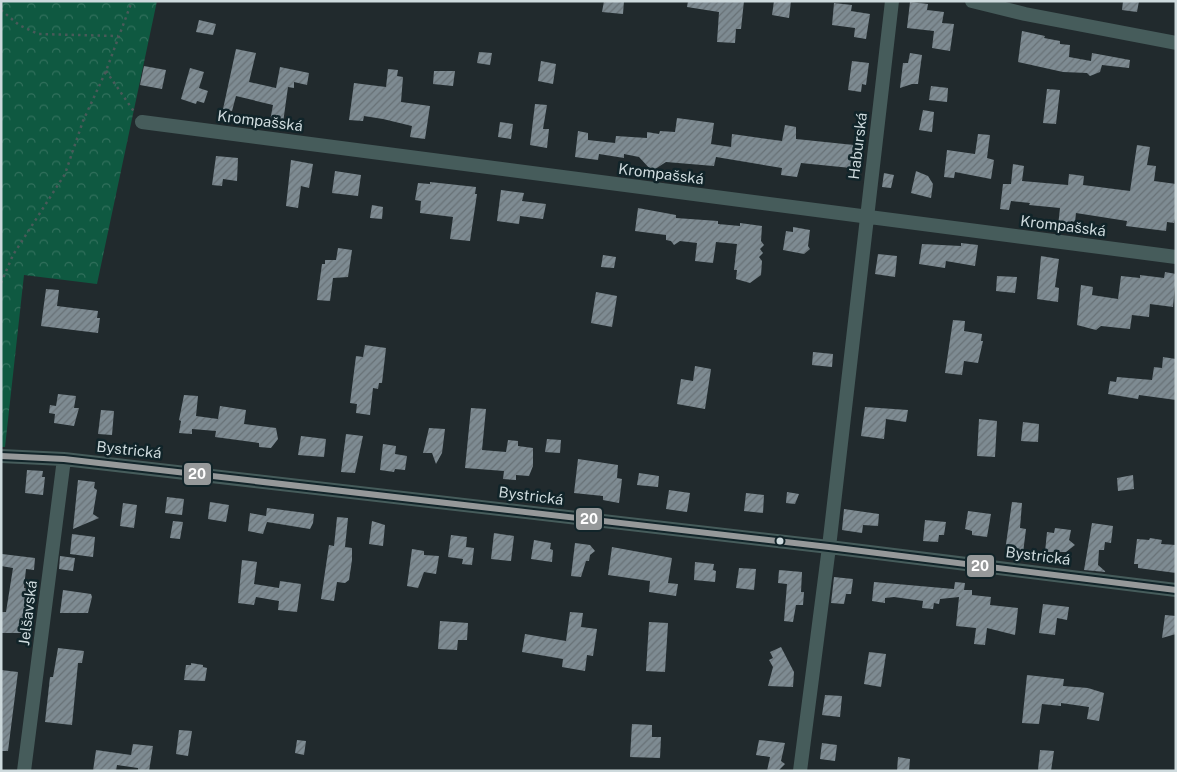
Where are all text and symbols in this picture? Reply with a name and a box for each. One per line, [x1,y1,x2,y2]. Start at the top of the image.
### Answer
street label: Krompašská [216,107,304,134]
street label: Haburská [845,111,870,180]
street label: Krompašská [617,160,705,187]
street label: Krompašská [1019,212,1107,239]
street label: Bystrická [96,438,162,461]
line badge: 20 [183,462,212,486]
text: 20 [188,466,206,482]
street label: Bystrická [498,483,565,508]
line badge: 20 [575,507,603,531]
text: 20 [580,511,598,527]
unlabelled marker [775,536,785,546]
street label: Bystrická [1005,543,1072,568]
line badge: 20 [966,554,995,578]
text: 20 [971,558,989,574]
street label: Jelšavská [15,579,40,647]

